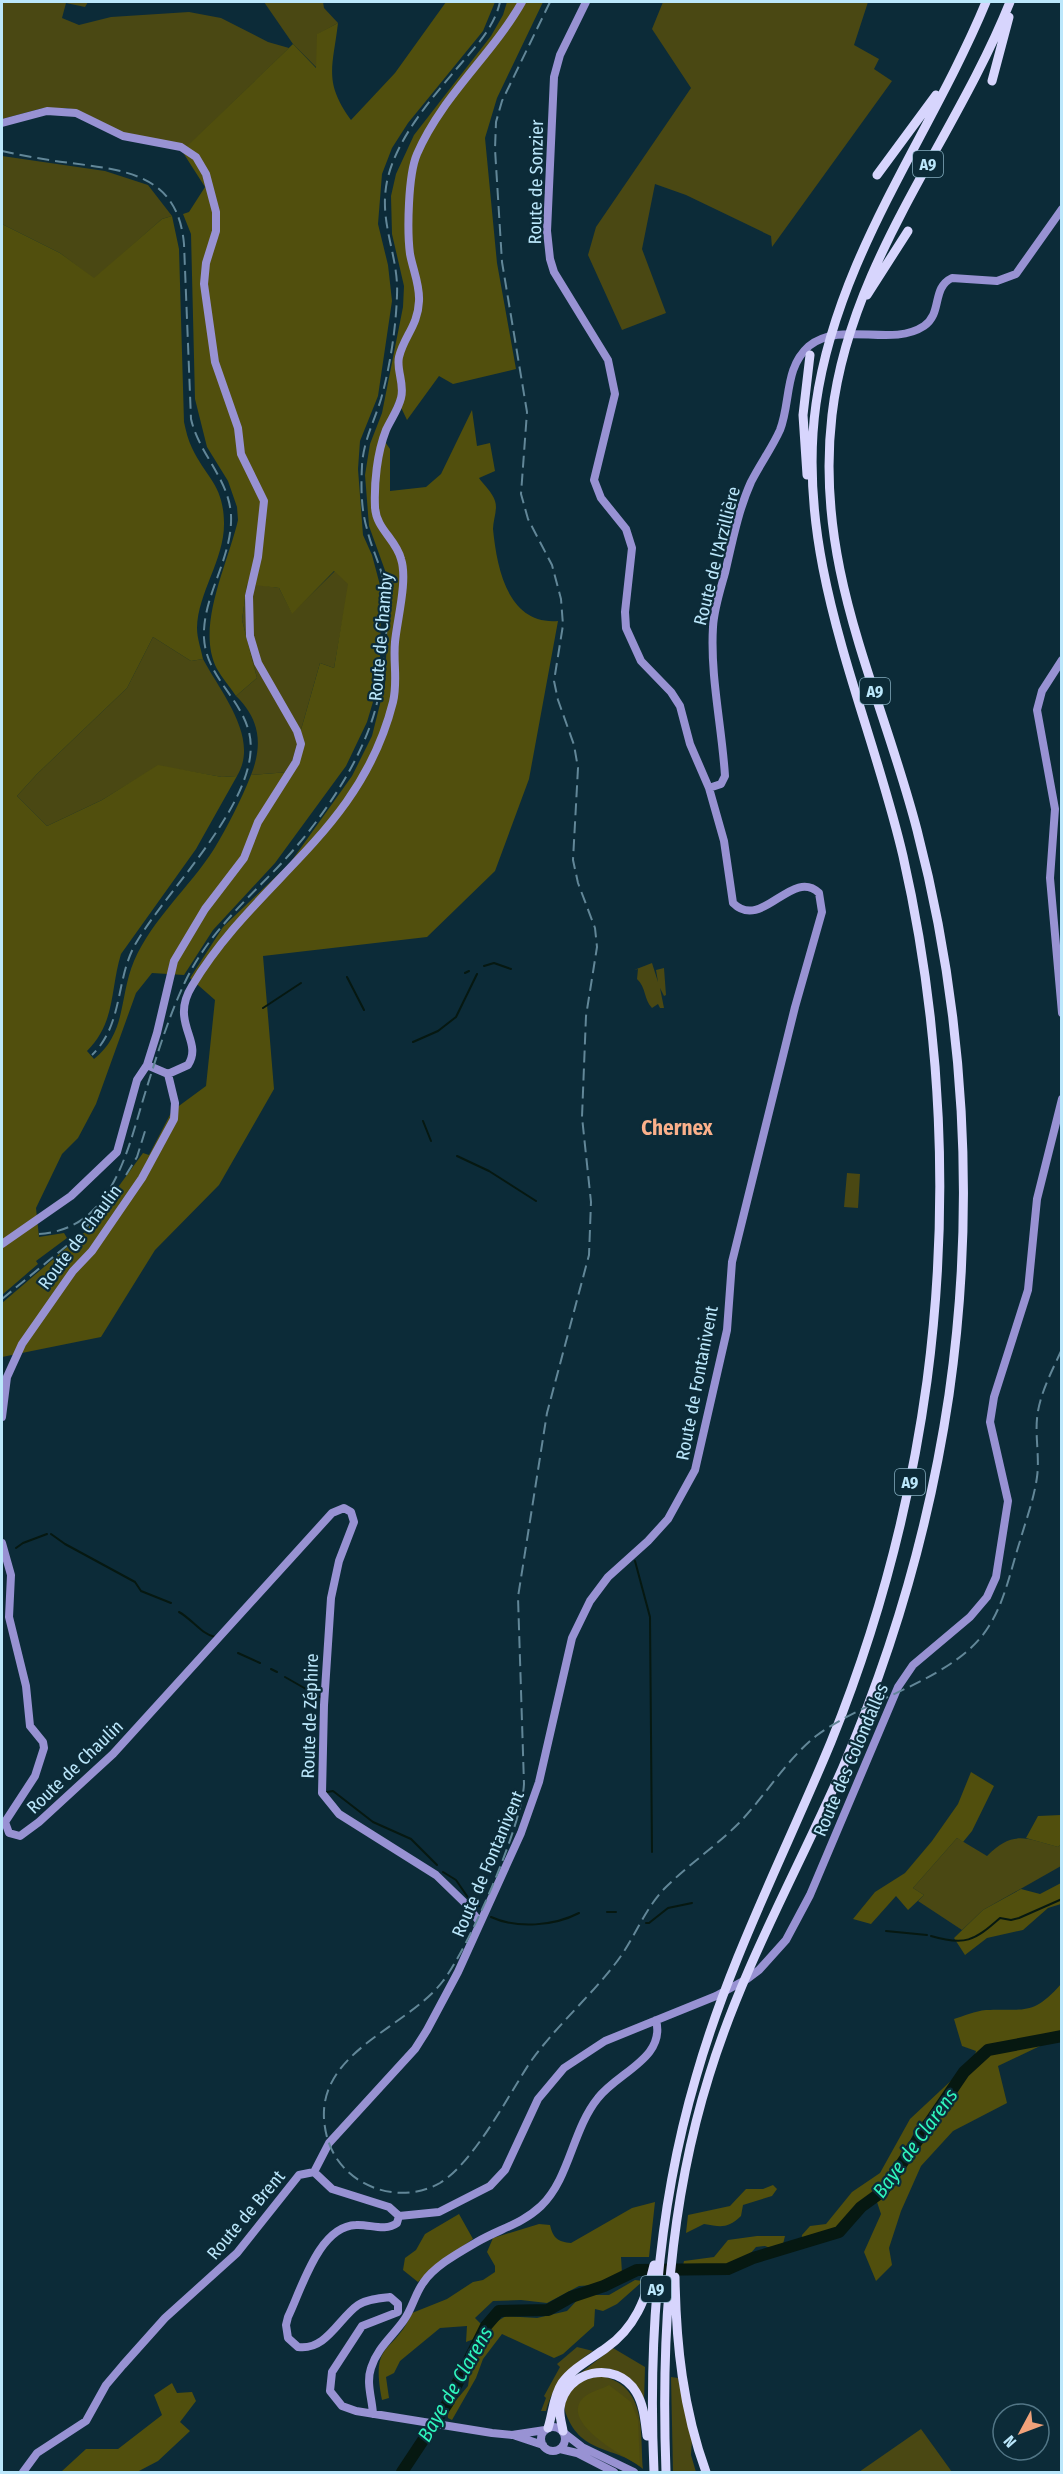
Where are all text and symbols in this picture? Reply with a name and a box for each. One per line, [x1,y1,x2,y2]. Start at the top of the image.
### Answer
street label: Route de Sonzier [524,119,548,245]
road number: A9 [913,151,943,177]
street label: Route de l'Arzillière [689,484,745,628]
street label: Route de Chamby [364,572,398,702]
road number: A9 [860,678,890,704]
district label: Chernex [641,1115,714,1141]
street label: Route de Chaulin [33,1180,127,1294]
street label: Route de Fontanivent [671,1304,723,1462]
road number: A9 [895,1469,925,1495]
street label: Route de Zéphire [297,1653,323,1779]
street label: Route des Colondalles [809,1680,893,1840]
street label: Route de Chaulin [22,1716,128,1818]
street label: Route de Fontanivent [447,1787,529,1941]
water label: Baye de Clarens [867,2083,963,2202]
street label: Route de Brent [202,2166,290,2264]
road number: A9 [641,2276,671,2302]
water label: Baye de Clarens [412,2322,498,2446]
north arrow [991,2402,1051,2462]
text: N [1000,2432,1020,2451]

